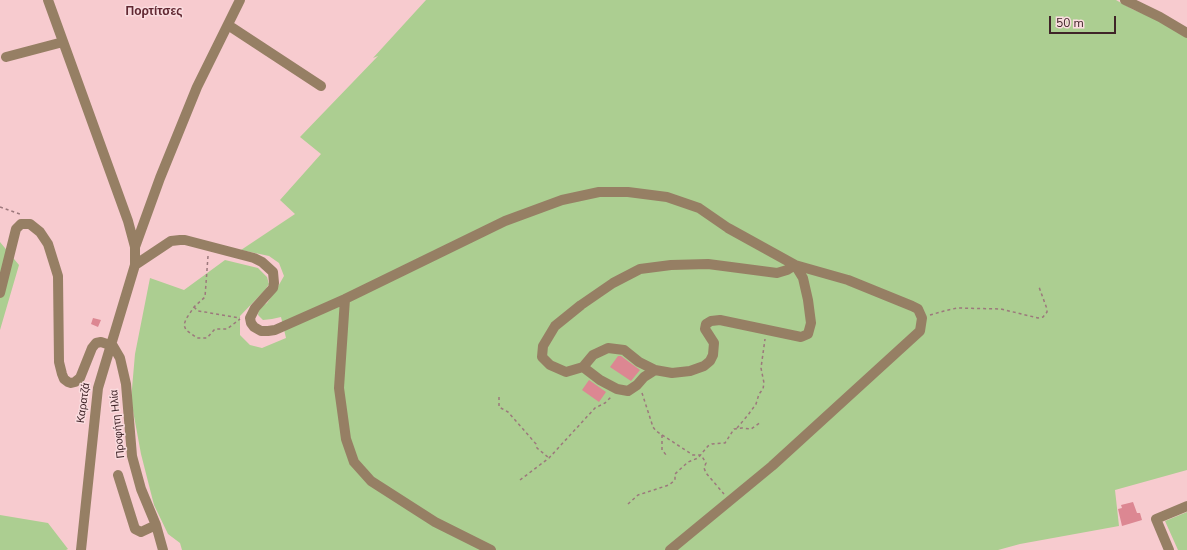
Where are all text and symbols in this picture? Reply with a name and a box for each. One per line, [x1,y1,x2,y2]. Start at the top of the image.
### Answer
district label: Πορτίτσες [126,5,182,19]
scale bar [1051,8,1118,34]
text: 50 m [1056,15,1084,31]
street label: Καρατζά [75,382,93,424]
street label: Προφήτη Ηλία [108,389,128,459]

